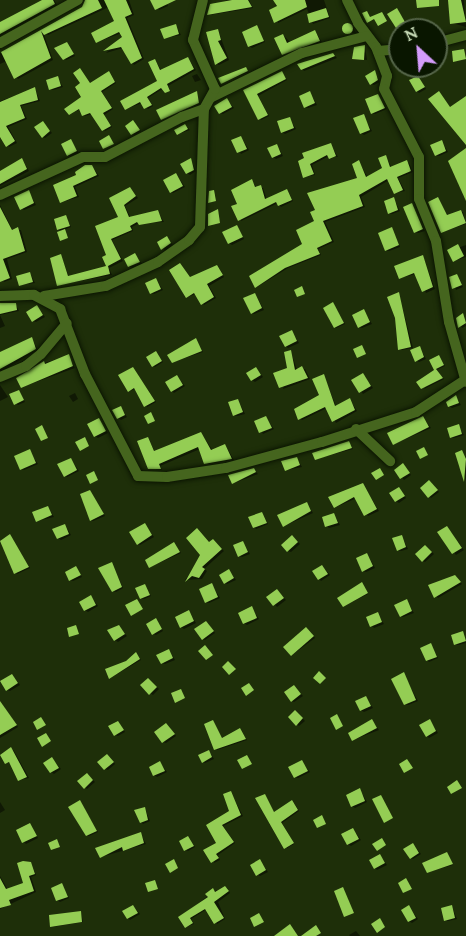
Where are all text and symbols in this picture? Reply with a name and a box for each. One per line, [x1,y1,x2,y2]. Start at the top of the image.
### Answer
north arrow [388,18,448,78]
text: N [401,22,421,45]

